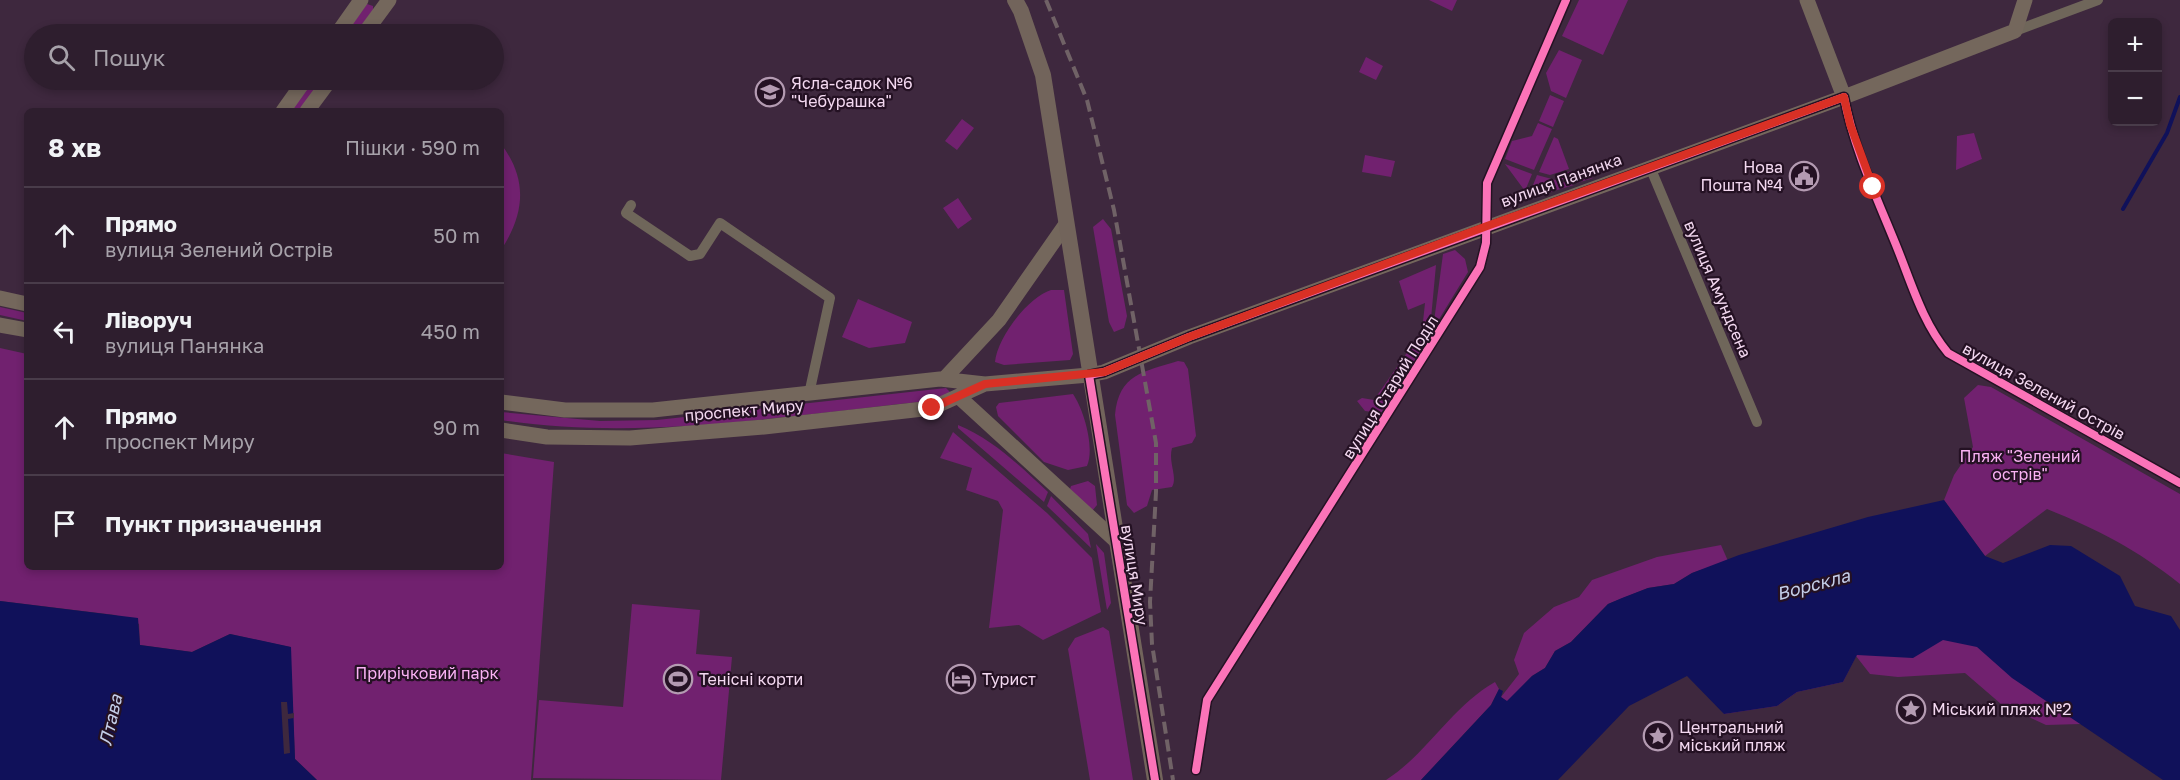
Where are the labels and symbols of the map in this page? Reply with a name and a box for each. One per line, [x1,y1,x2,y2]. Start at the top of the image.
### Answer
place label: Ясла-садок №6 "Чебурашка" [791,73,913,111]
school or university icon: Ясла-садок №6 "Чебурашка" [754,76,786,108]
street label: вулиця Панянка [1498,149,1624,211]
place label: Нова Пошта №4 [1701,157,1783,195]
public building icon: Нова Пошта №4 [1788,160,1820,192]
route start [1859,173,1885,199]
street label: вулиця Амундсена [1680,217,1756,361]
street label: вулиця Старий Поділ [1338,312,1442,462]
street label: вулиця Зелений Острів [1959,338,2129,444]
route end [918,394,944,420]
street label: проспект Миру [684,395,805,425]
park label: Пляж "Зелений острів" [1960,446,2080,484]
street label: вулиця Миру [1117,523,1153,627]
water label: Ворскла [1774,563,1853,604]
park label: Прирічковий парк [355,663,499,683]
sports icon: Тенісні корти [662,663,694,695]
hotel icon: Турист [945,663,977,695]
place label: Тенісні корти [699,669,803,689]
place label: Турист [982,669,1036,689]
water label: Лтава [93,691,127,748]
place icon: Міський пляж №2 [1895,693,1927,725]
place label: Міський пляж №2 [1932,699,2072,719]
place label: Центральний міський пляж [1679,717,1786,755]
place icon: Центральний міський пляж [1642,720,1674,752]

